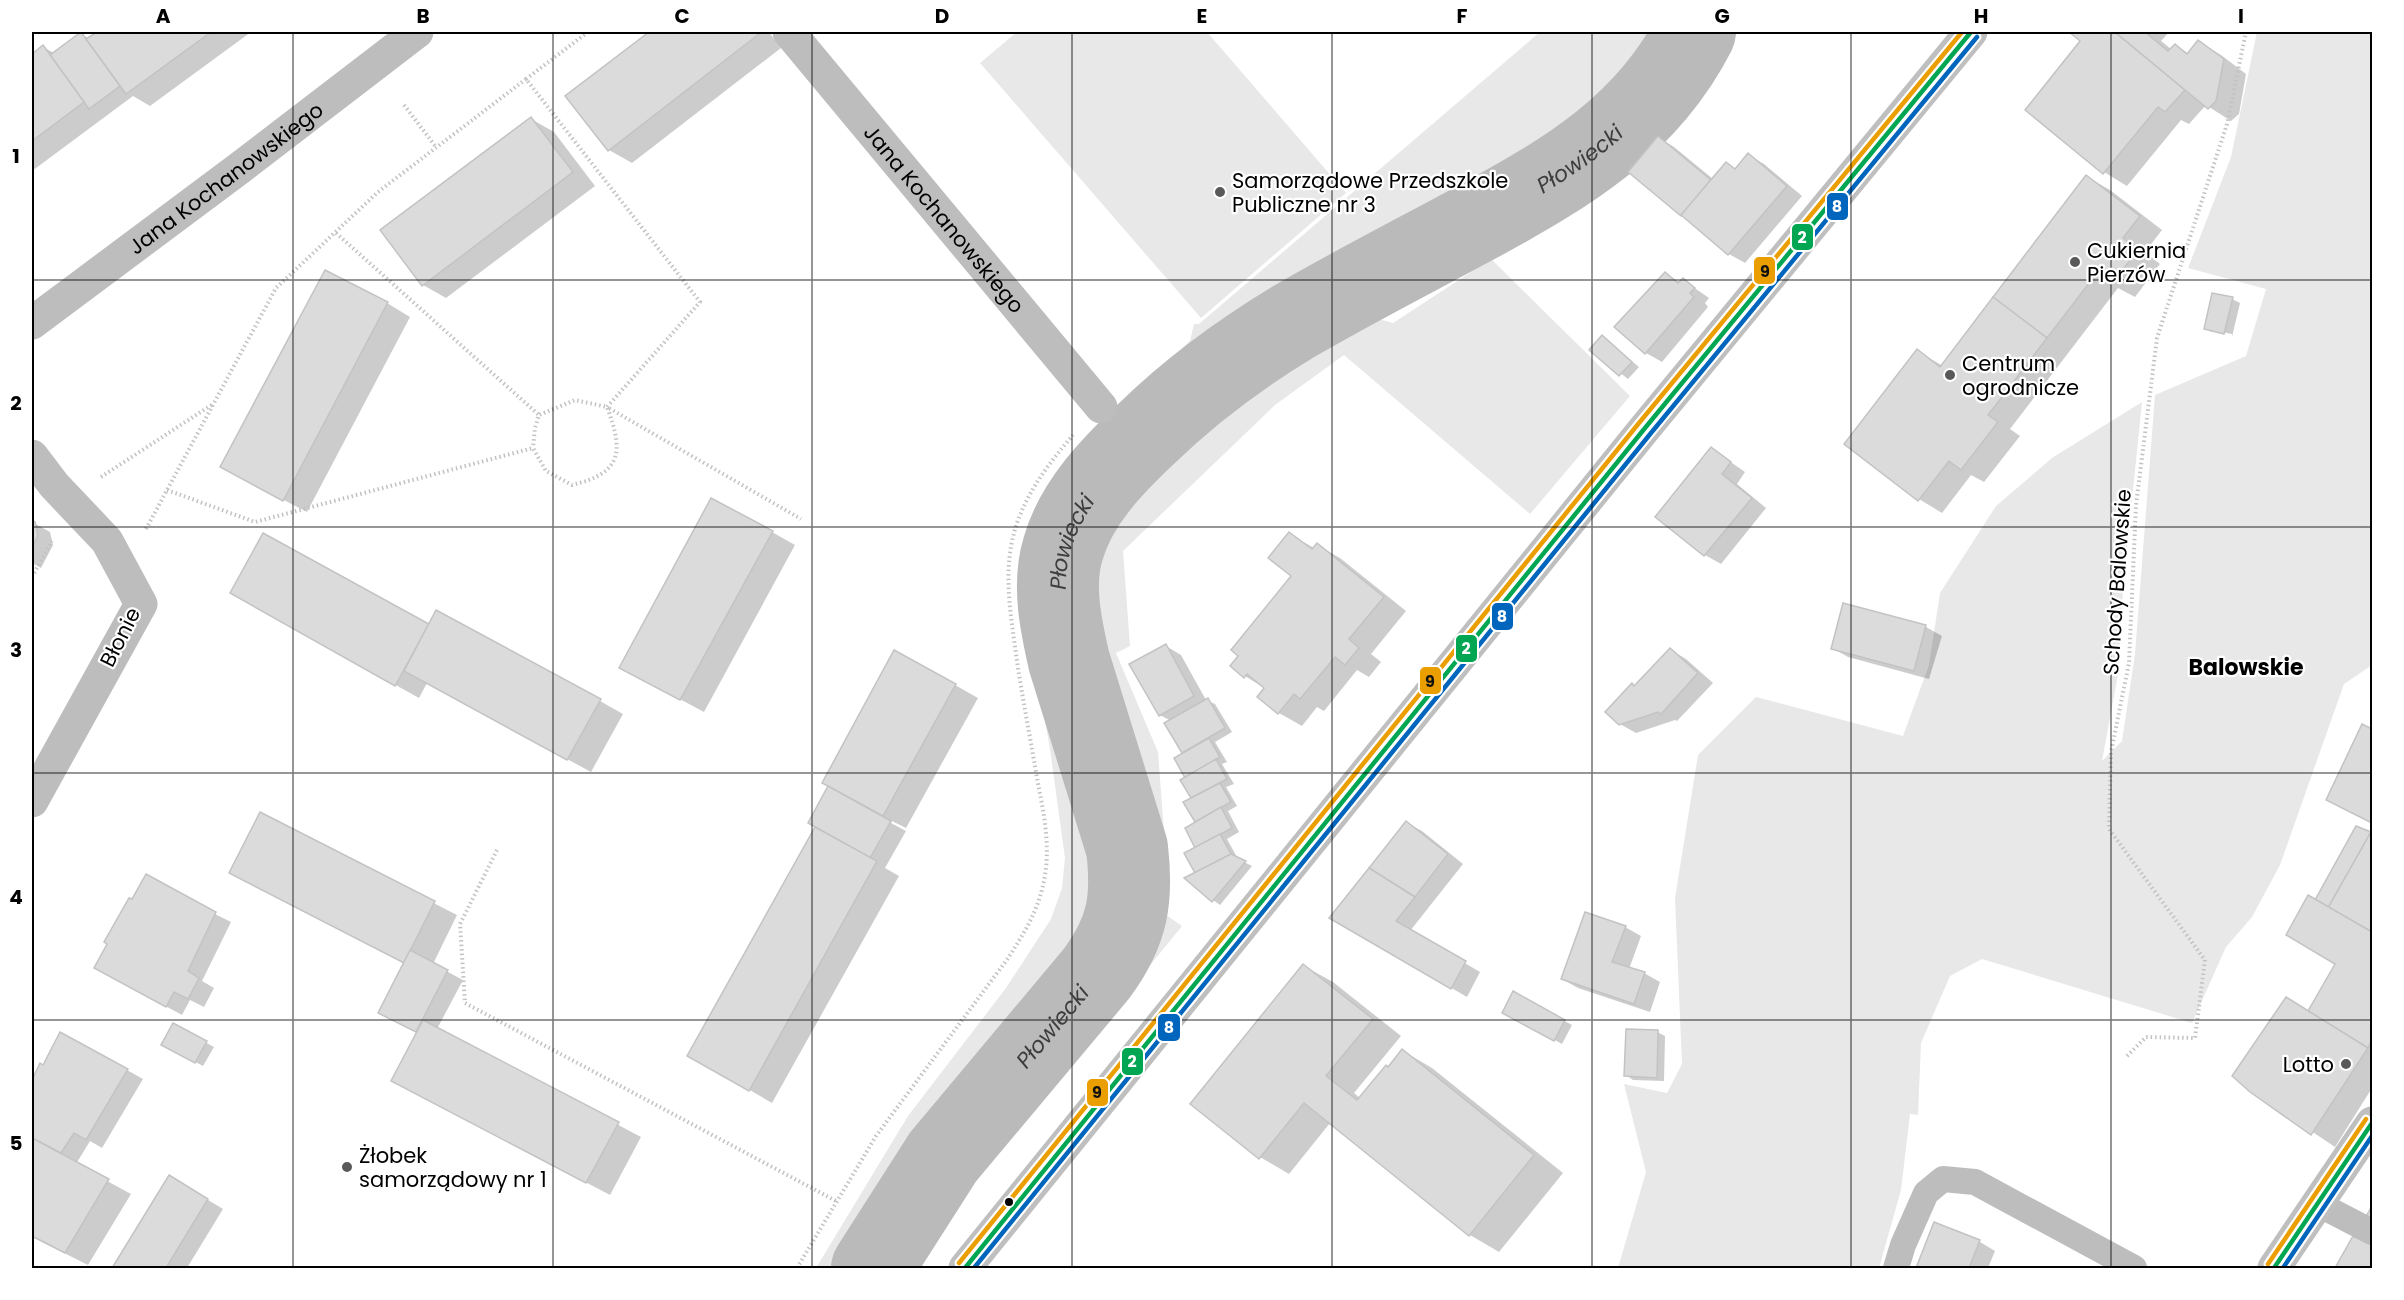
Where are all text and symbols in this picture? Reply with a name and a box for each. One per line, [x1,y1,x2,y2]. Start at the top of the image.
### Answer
text: A [156,2,171,30]
text: B [416,2,430,30]
text: C [674,2,690,30]
text: D [935,2,949,30]
text: E [1197,2,1207,30]
text: F [1457,2,1468,30]
text: G [1714,2,1730,30]
text: H [1974,2,1988,30]
text: I [2238,2,2244,30]
street label: Jana Kochanowskiego [122,95,329,261]
water label: Płowiecki [1530,117,1630,200]
street label: Jana Kochanowskiego [858,118,1031,319]
text: 1 [12,142,20,170]
place label: Samorządowe Przedszkole Publiczne nr 3 [1232,166,1508,219]
marker: Samorządowe Przedszkole Publiczne nr 3 [1213,185,1227,199]
line badge: 8 [1826,192,1849,221]
text: 8 [1832,195,1842,218]
line badge: 2 [1791,223,1814,251]
text: 2 [1797,226,1807,249]
place label: Cukiernia Pierzów [2087,236,2186,289]
marker: Cukiernia Pierzów [2068,255,2082,269]
line badge: 9 [1753,256,1776,285]
text: 9 [1760,260,1770,283]
place label: Centrum ogrodnicze [1962,349,2079,402]
marker: Centrum ogrodnicze [1943,368,1957,382]
text: 2 [10,389,22,417]
water label: Płowiecki [1042,488,1102,590]
street label: Schody Balowskie [2096,488,2138,676]
street label: Błonie [93,602,147,672]
line badge: 8 [1491,602,1514,631]
text: 8 [1497,605,1507,628]
line badge: 2 [1455,634,1478,663]
text: 3 [10,636,22,664]
text: 2 [1461,637,1471,660]
district label: Balowskie [2189,652,2303,683]
line badge: 9 [1419,666,1442,695]
text: 9 [1425,670,1435,693]
text: 4 [9,883,23,911]
water label: Płowiecki [1008,978,1096,1075]
line badge: 8 [1157,1013,1181,1042]
text: 8 [1164,1016,1174,1039]
line badge: 2 [1121,1047,1144,1076]
text: 2 [1127,1050,1137,1073]
place label: Lotto [2283,1050,2334,1079]
marker: Lotto [2339,1057,2353,1071]
line badge: 9 [1086,1078,1109,1107]
text: 9 [1092,1081,1102,1104]
text: 5 [10,1129,23,1157]
place label: Żłobek samorządowy nr 1 [359,1141,547,1194]
marker: Żłobek samorządowy nr 1 [340,1160,354,1174]
unlabelled marker [1003,1196,1015,1208]

